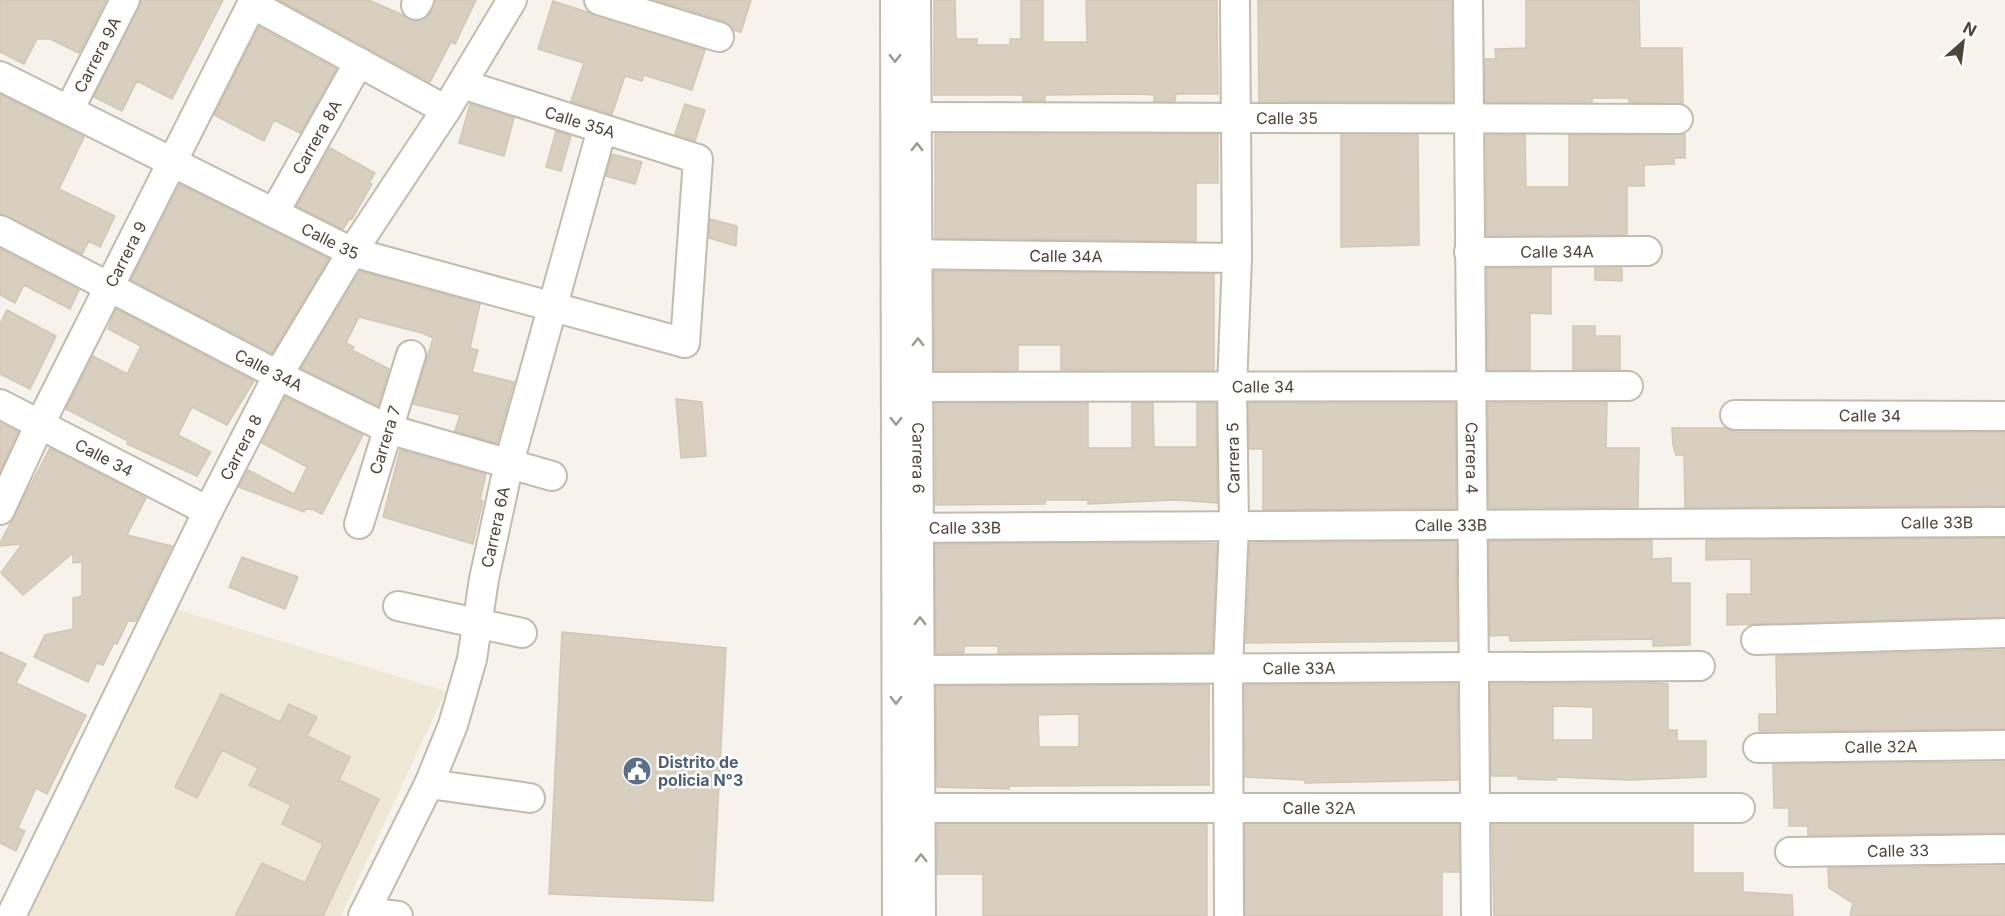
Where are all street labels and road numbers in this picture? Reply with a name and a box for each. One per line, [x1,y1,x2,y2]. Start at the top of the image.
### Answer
street label: Carrera 9A [69,13,125,96]
street label: Carrera 8A [288,96,346,178]
street label: Calle 35A [542,102,618,142]
street label: Calle 35 [1256,108,1318,128]
street label: Carrera 9 [101,218,151,291]
street label: Calle 35 [298,218,361,263]
street label: Calle 34A [1520,241,1594,262]
street label: Calle 34A [1029,246,1103,266]
street label: Calle 34A [231,344,306,396]
street label: Calle 34 [1232,376,1294,397]
street label: Carrera 7 [365,403,405,477]
street label: Calle 34 [1839,405,1901,426]
street label: Carrera 8 [216,411,266,484]
street label: Carrera 6 [908,422,929,494]
street label: Carrera 5 [1222,422,1244,494]
street label: Carrera 4 [1462,422,1482,494]
street label: Calle 34 [72,434,136,481]
street label: Carrera 6A [477,485,514,569]
street label: Calle 33B [1901,512,1973,533]
street label: Calle 33B [1415,515,1487,535]
street label: Calle 33B [929,517,1001,538]
street label: Calle 33A [1262,658,1336,678]
street label: Calle 32A [1844,736,1918,757]
street label: Calle 32A [1283,798,1355,818]
street label: Calle 33 [1867,840,1929,861]

